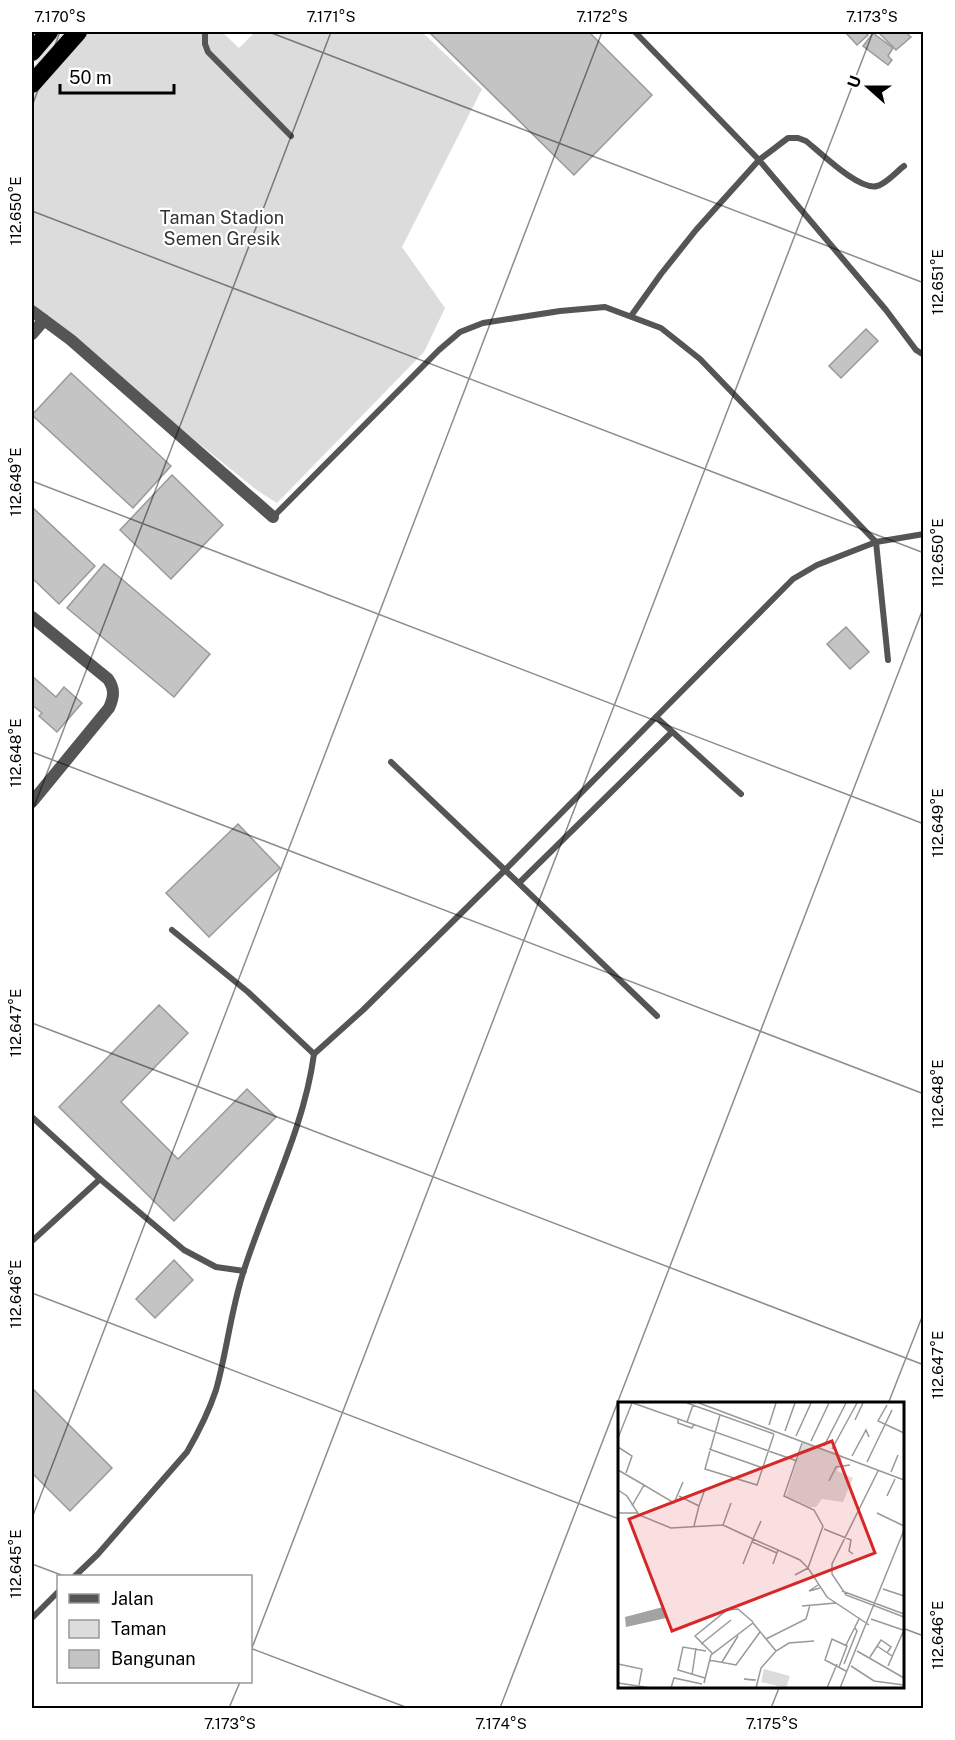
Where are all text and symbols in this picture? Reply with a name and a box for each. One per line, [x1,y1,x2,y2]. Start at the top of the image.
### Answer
text: 7.170°S [34,8,86,25]
text: 7.171°S [306,8,356,25]
text: 7.172°S [576,8,628,25]
text: 7.173°S [846,8,898,25]
scale bar [60,57,174,95]
north arrow [838,57,898,117]
text: 50 m [69,67,112,88]
text: U [844,73,865,91]
text: 112.650°E [7,177,24,245]
park label: Taman Stadion Semen Gresik [160,207,284,249]
text: 112.651°E [929,249,946,315]
text: 112.649°E [7,448,24,516]
text: 112.650°E [929,519,946,587]
text: 112.648°E [7,718,24,788]
text: 112.649°E [929,789,946,857]
text: 112.647°E [7,989,24,1057]
text: 112.648°E [929,1059,946,1129]
text: 112.646°E [7,1260,24,1328]
text: 112.647°E [929,1331,946,1399]
inset map [618,1402,904,1689]
text: 112.645°E [7,1530,24,1599]
legend [57,1575,252,1683]
text: Jalan [111,1588,154,1609]
text: 112.646°E [929,1601,946,1669]
text: Taman [111,1618,166,1639]
text: Bangunan [111,1648,196,1669]
text: 7.173°S [204,1715,256,1732]
text: 7.174°S [475,1715,527,1732]
text: 7.175°S [746,1715,798,1732]

